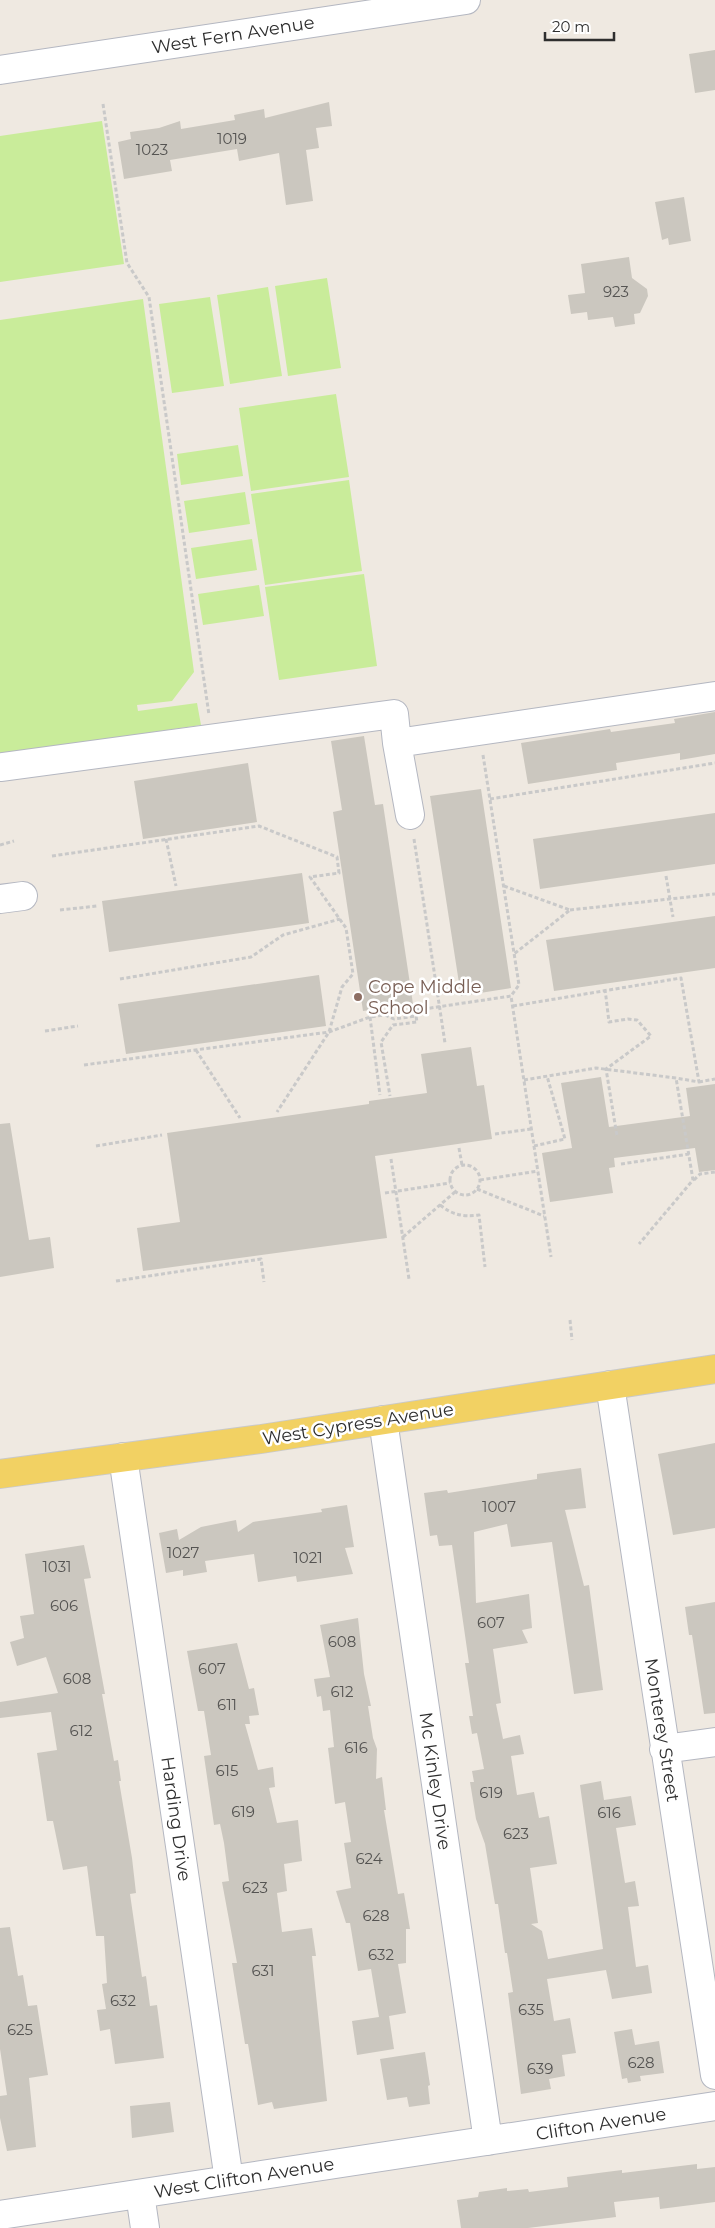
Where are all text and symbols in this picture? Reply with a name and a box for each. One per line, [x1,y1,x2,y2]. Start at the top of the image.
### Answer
scale bar [545,10,614,42]
street label: West Fern Avenue [150,11,316,59]
text: 20 m [552,17,590,36]
house number: 1019 [217,129,247,148]
house number: 1023 [136,140,168,159]
house number: 923 [603,282,629,301]
place label: Cope Middle School [368,976,482,1019]
marker: Cope Middle School [352,991,364,1003]
street label: West Cypress Avenue [261,1398,455,1450]
house number: 1007 [482,1497,516,1516]
house number: 1027 [167,1543,199,1562]
house number: 1021 [293,1548,323,1567]
house number: 1031 [42,1557,72,1576]
house number: 606 [50,1596,78,1615]
house number: 607 [477,1613,505,1632]
house number: 608 [328,1632,356,1651]
street label: Monterey Street [640,1657,684,1803]
house number: 607 [198,1659,226,1678]
house number: 608 [63,1669,91,1688]
house number: 612 [330,1682,354,1701]
house number: 611 [217,1695,237,1714]
street label: Mc Kinley Drive [414,1711,456,1852]
house number: 612 [69,1721,93,1740]
house number: 616 [344,1738,368,1757]
street label: Harding Drive [156,1755,196,1883]
house number: 615 [215,1761,239,1780]
house number: 619 [479,1783,503,1802]
house number: 619 [231,1802,255,1821]
house number: 616 [597,1803,621,1822]
house number: 623 [503,1824,529,1843]
house number: 624 [355,1849,383,1868]
house number: 623 [242,1878,268,1897]
house number: 628 [362,1906,390,1925]
house number: 632 [368,1945,394,1964]
house number: 631 [251,1961,275,1980]
house number: 632 [110,1991,136,2010]
house number: 635 [518,2000,544,2019]
house number: 625 [7,2020,33,2039]
house number: 628 [627,2053,655,2072]
house number: 639 [527,2059,553,2078]
street label: Clifton Avenue [534,2103,668,2145]
street label: West Clifton Avenue [152,2153,336,2203]

